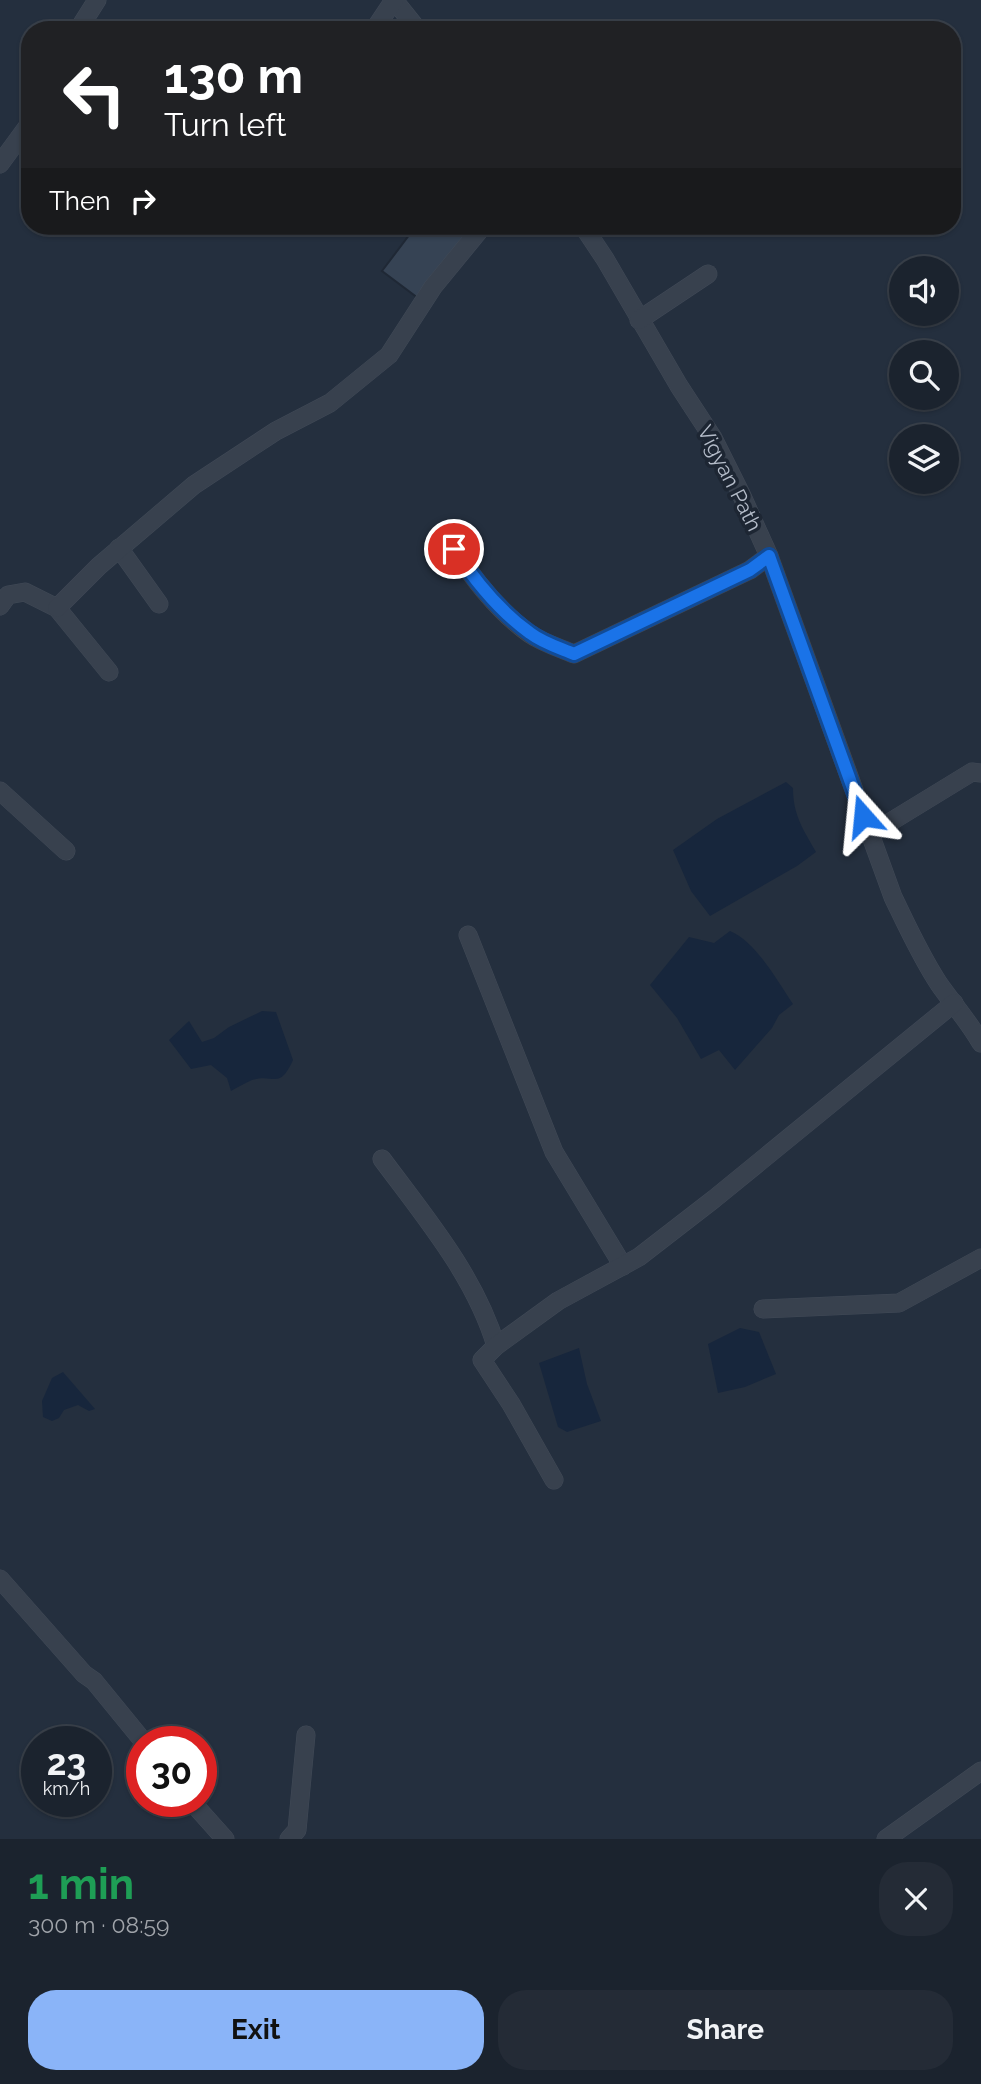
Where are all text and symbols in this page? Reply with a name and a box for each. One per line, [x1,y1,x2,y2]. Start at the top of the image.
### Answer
text: 130 m [164,47,303,104]
icon: left [49,49,140,140]
text: Turn left [164,106,286,143]
icon: right [124,182,162,220]
text: Then [49,186,110,216]
map controls [889,256,959,494]
button: sound [889,256,959,326]
button: search [889,340,959,410]
street label: Vigyan Path [693,421,767,535]
button: layers [889,424,959,494]
pin [424,519,484,579]
icon: arrive [435,530,473,568]
position arrow [826,779,900,853]
speed limit sign: 30 [126,1726,217,1817]
text: 23 [47,1742,86,1783]
text: km/h [43,1778,90,1799]
text: 1 min [28,1860,134,1909]
button: close [879,1862,953,1936]
text: 300 m · 08:59 [28,1911,170,1938]
button: Exit [28,1990,484,2070]
button: Share [498,1990,953,2070]

